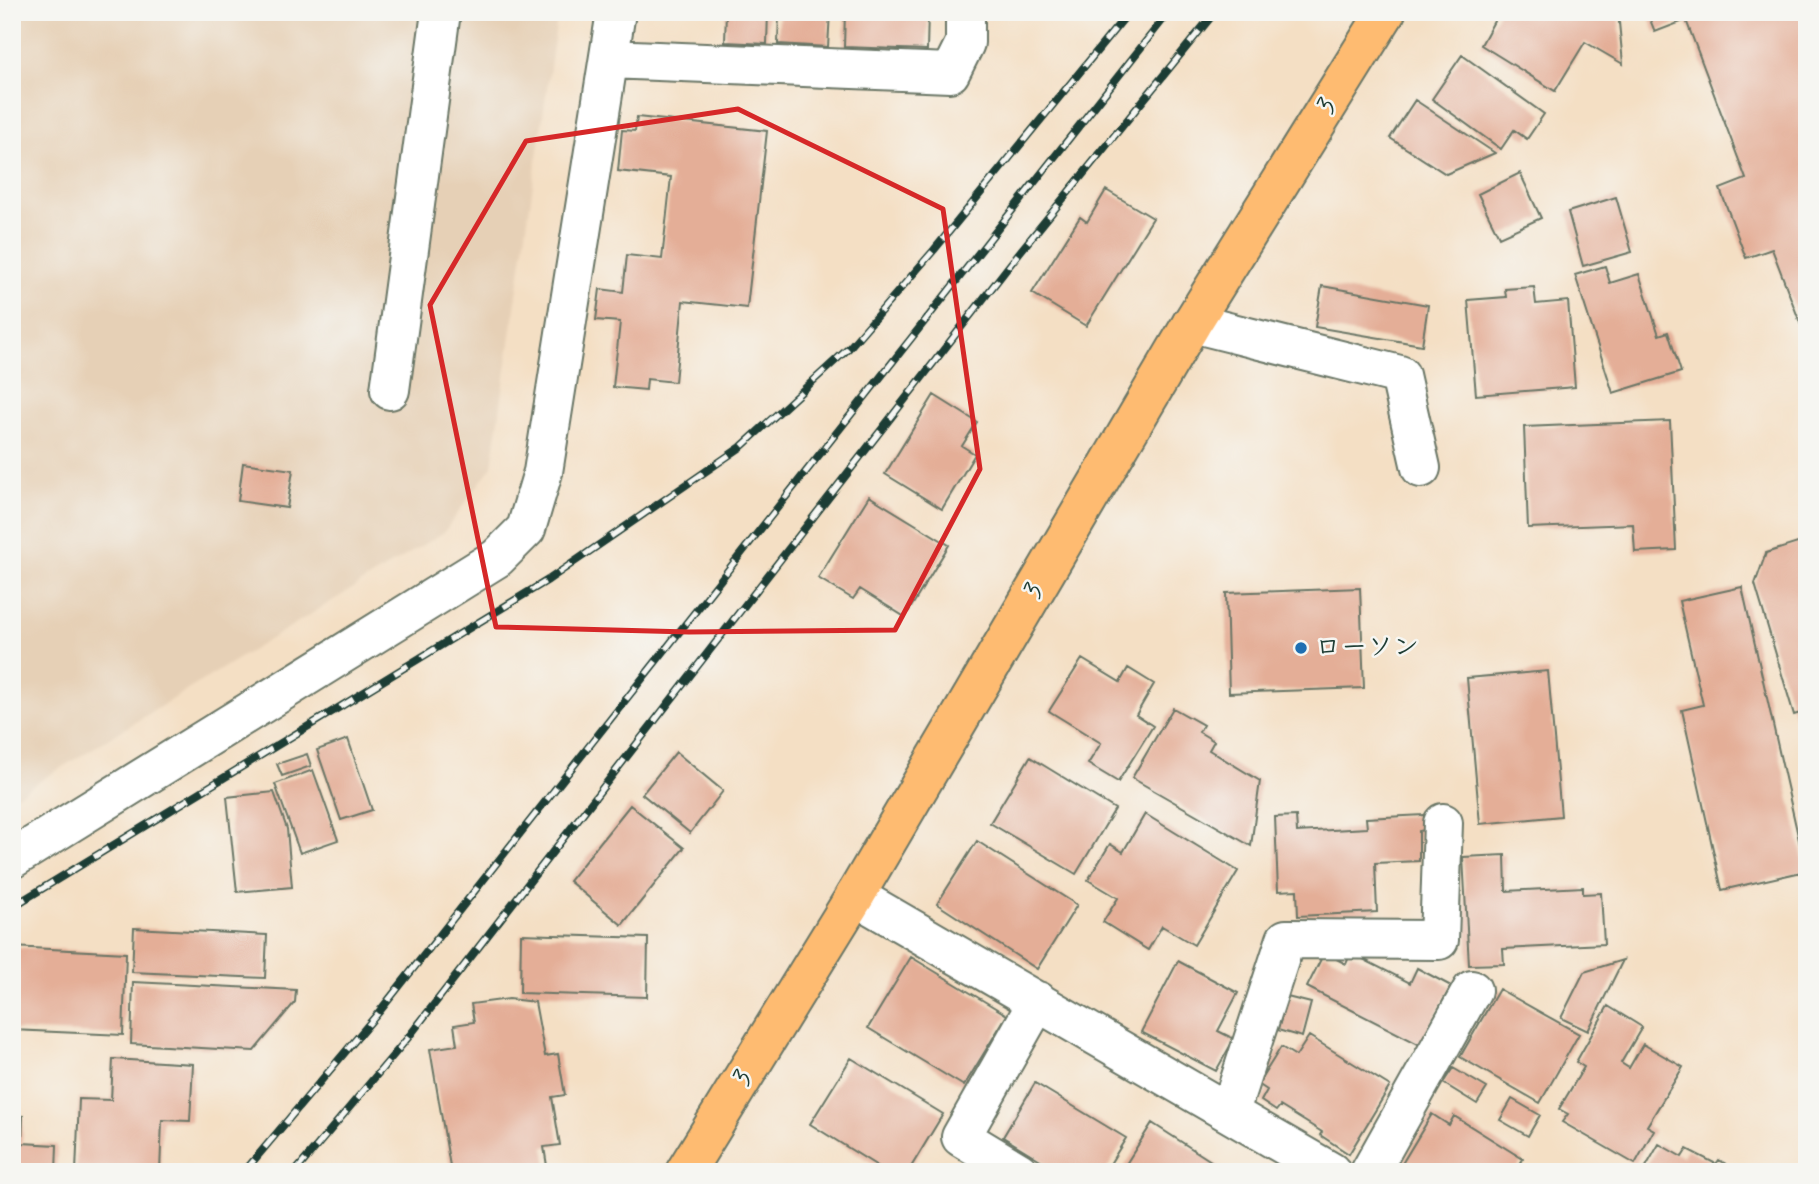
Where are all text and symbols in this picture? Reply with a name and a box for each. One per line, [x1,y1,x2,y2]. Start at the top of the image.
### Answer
street label: 3 [1309,92,1345,120]
street label: 3 [1016,577,1052,605]
place label: ローソン [1315,631,1419,665]
marker: ローソン [1293,640,1309,656]
street label: 3 [725,1064,761,1092]

